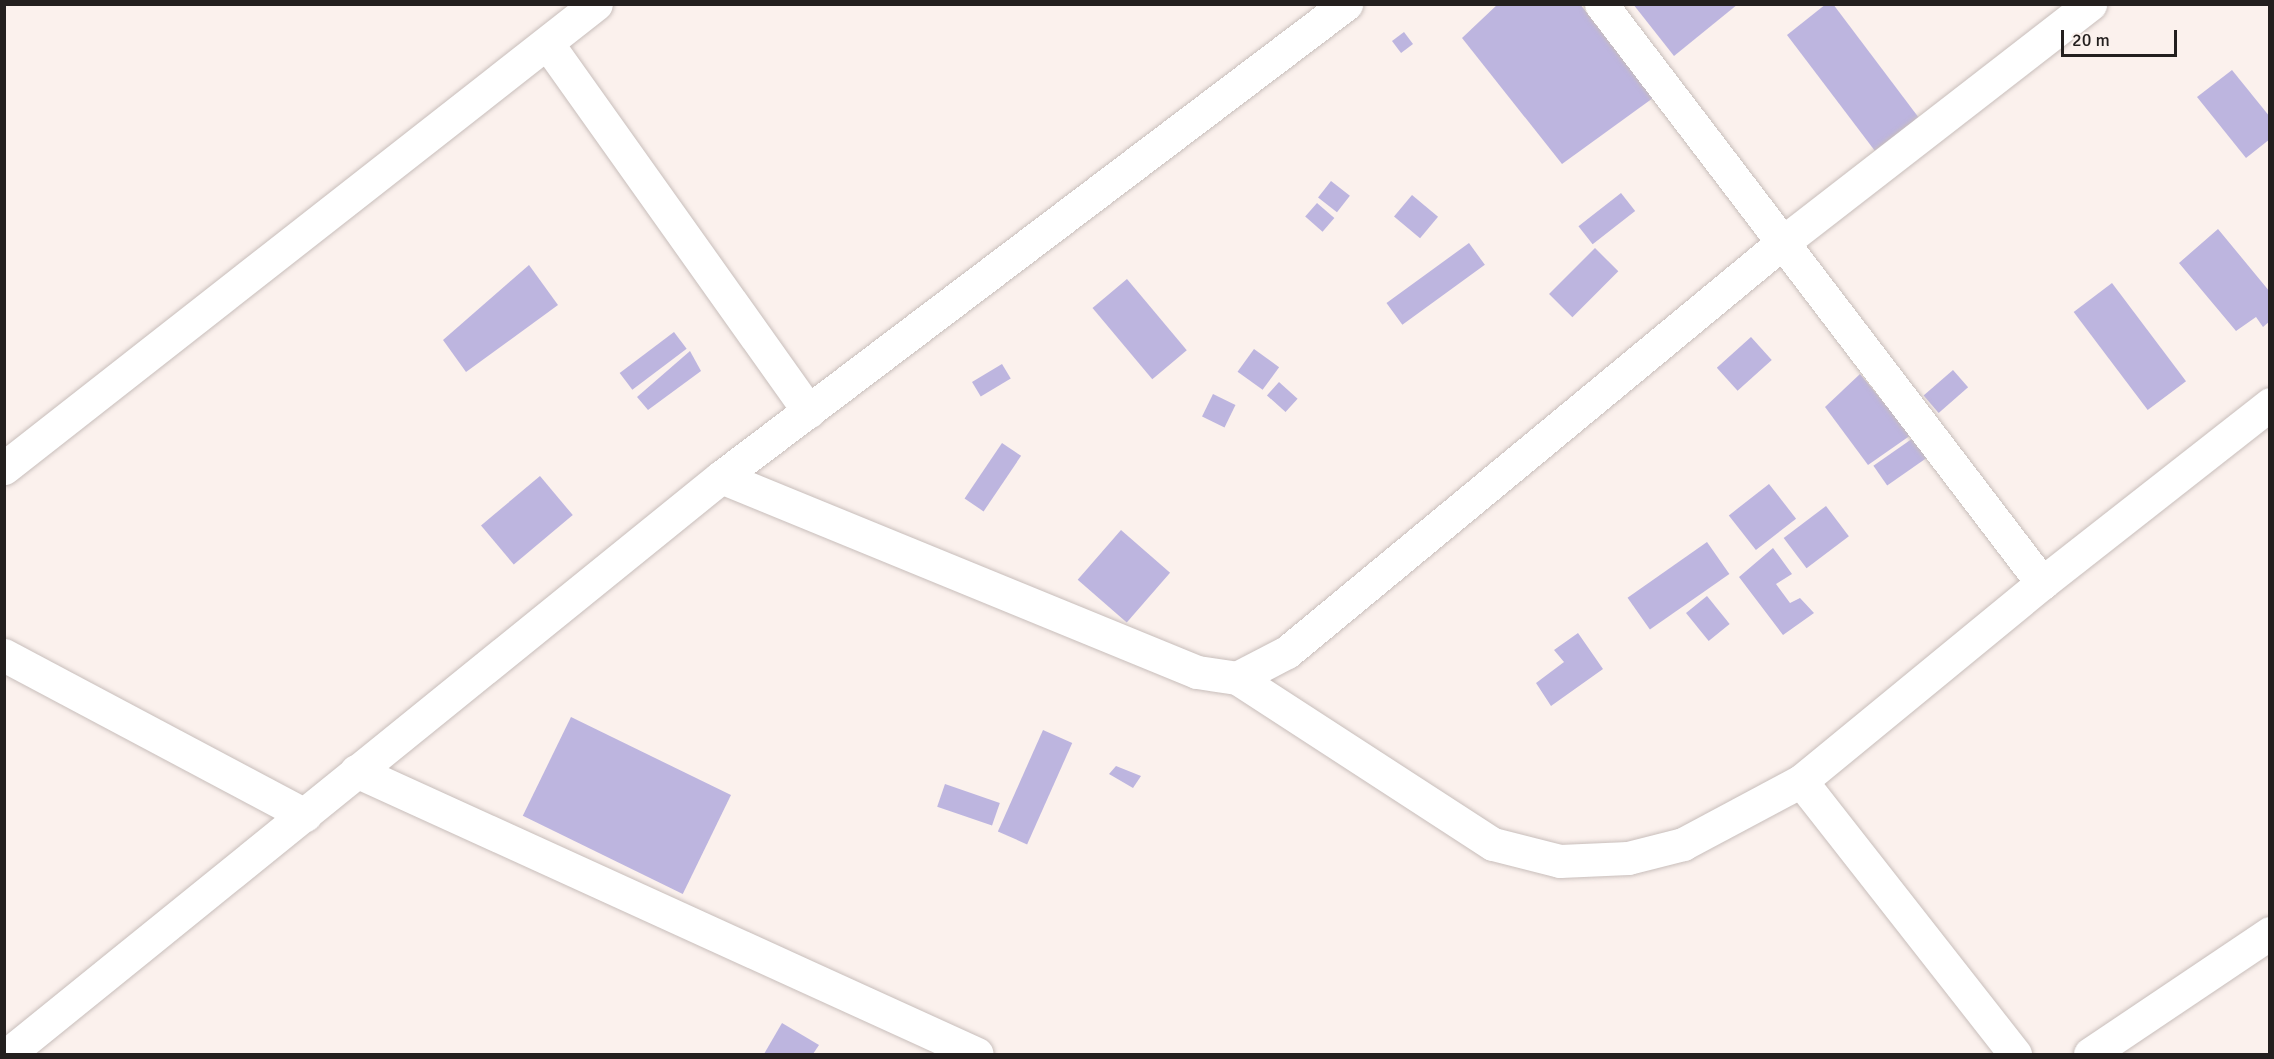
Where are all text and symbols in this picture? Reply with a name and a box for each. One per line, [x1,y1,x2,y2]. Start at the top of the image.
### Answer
scale bar [2064,18,2180,56]
text: 20 m [2072,29,2110,51]

